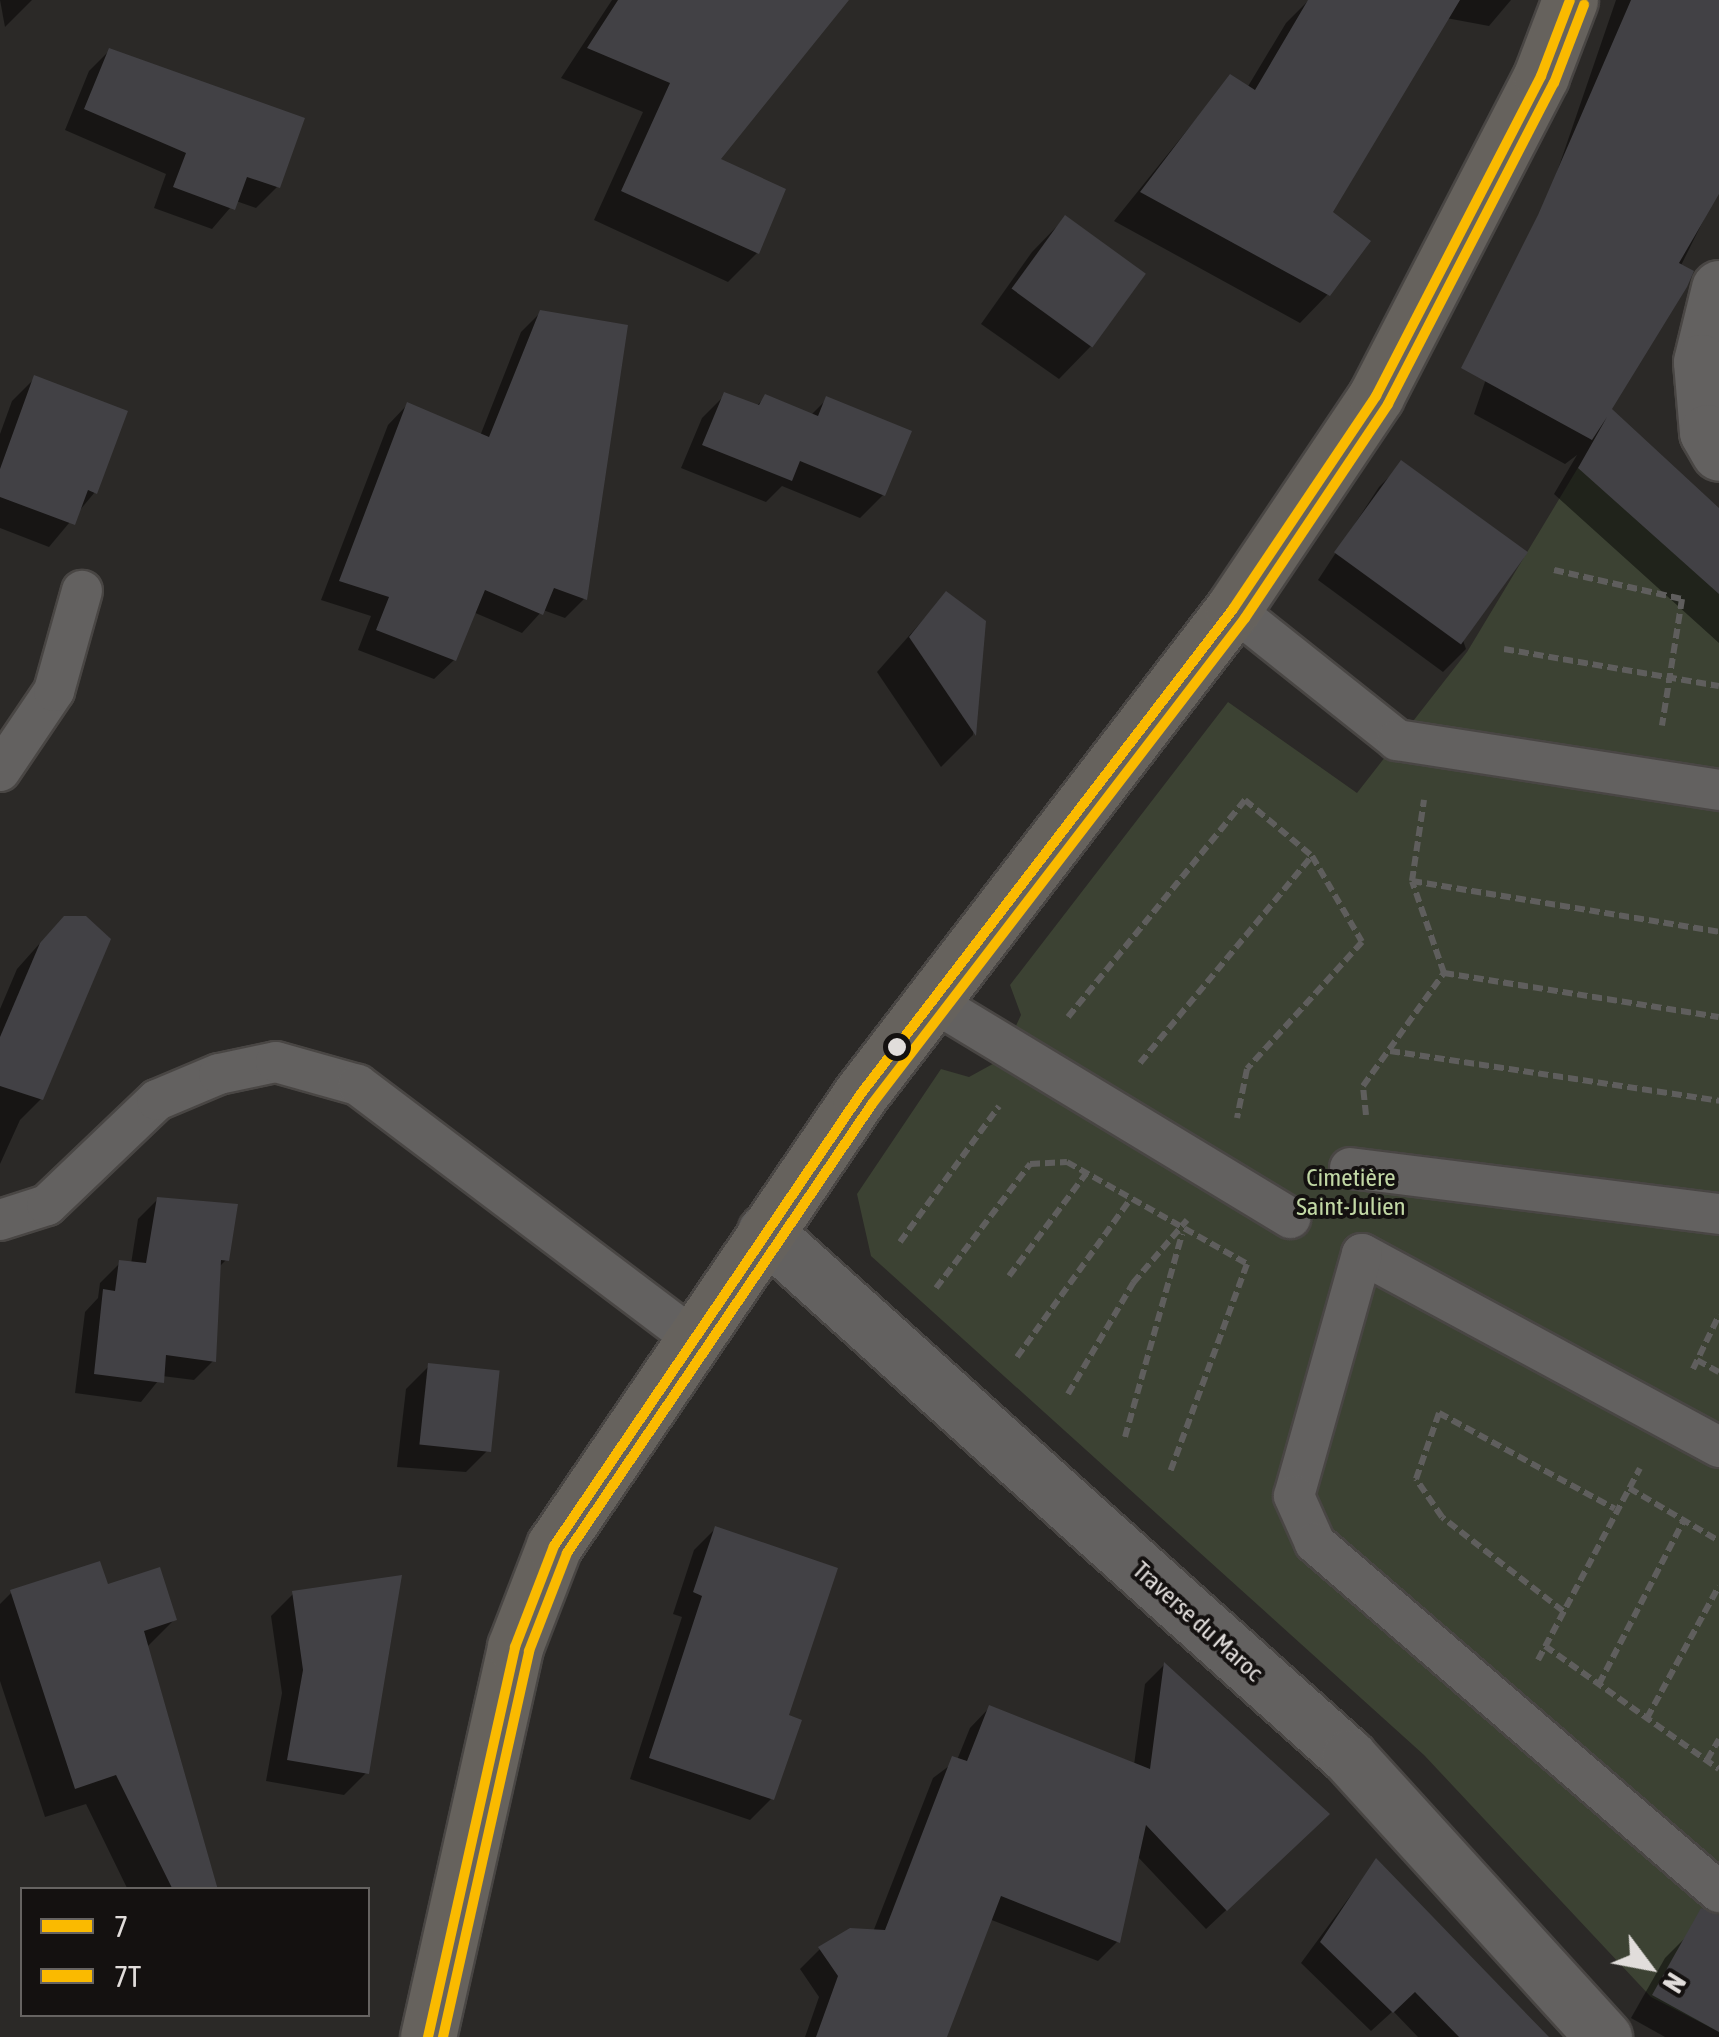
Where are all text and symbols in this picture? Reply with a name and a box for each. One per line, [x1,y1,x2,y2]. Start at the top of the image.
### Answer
unlabelled marker [887,1037,907,1057]
park label: Cimetière Saint-Julien [1296,1163,1406,1222]
street label: Traverse du Maroc [1127,1555,1269,1687]
legend [20,1887,370,2017]
text: 7 [114,1909,128,1943]
north arrow [1599,1917,1699,2017]
text: 7T [114,1959,141,1993]
text: N [1656,1967,1692,1998]

